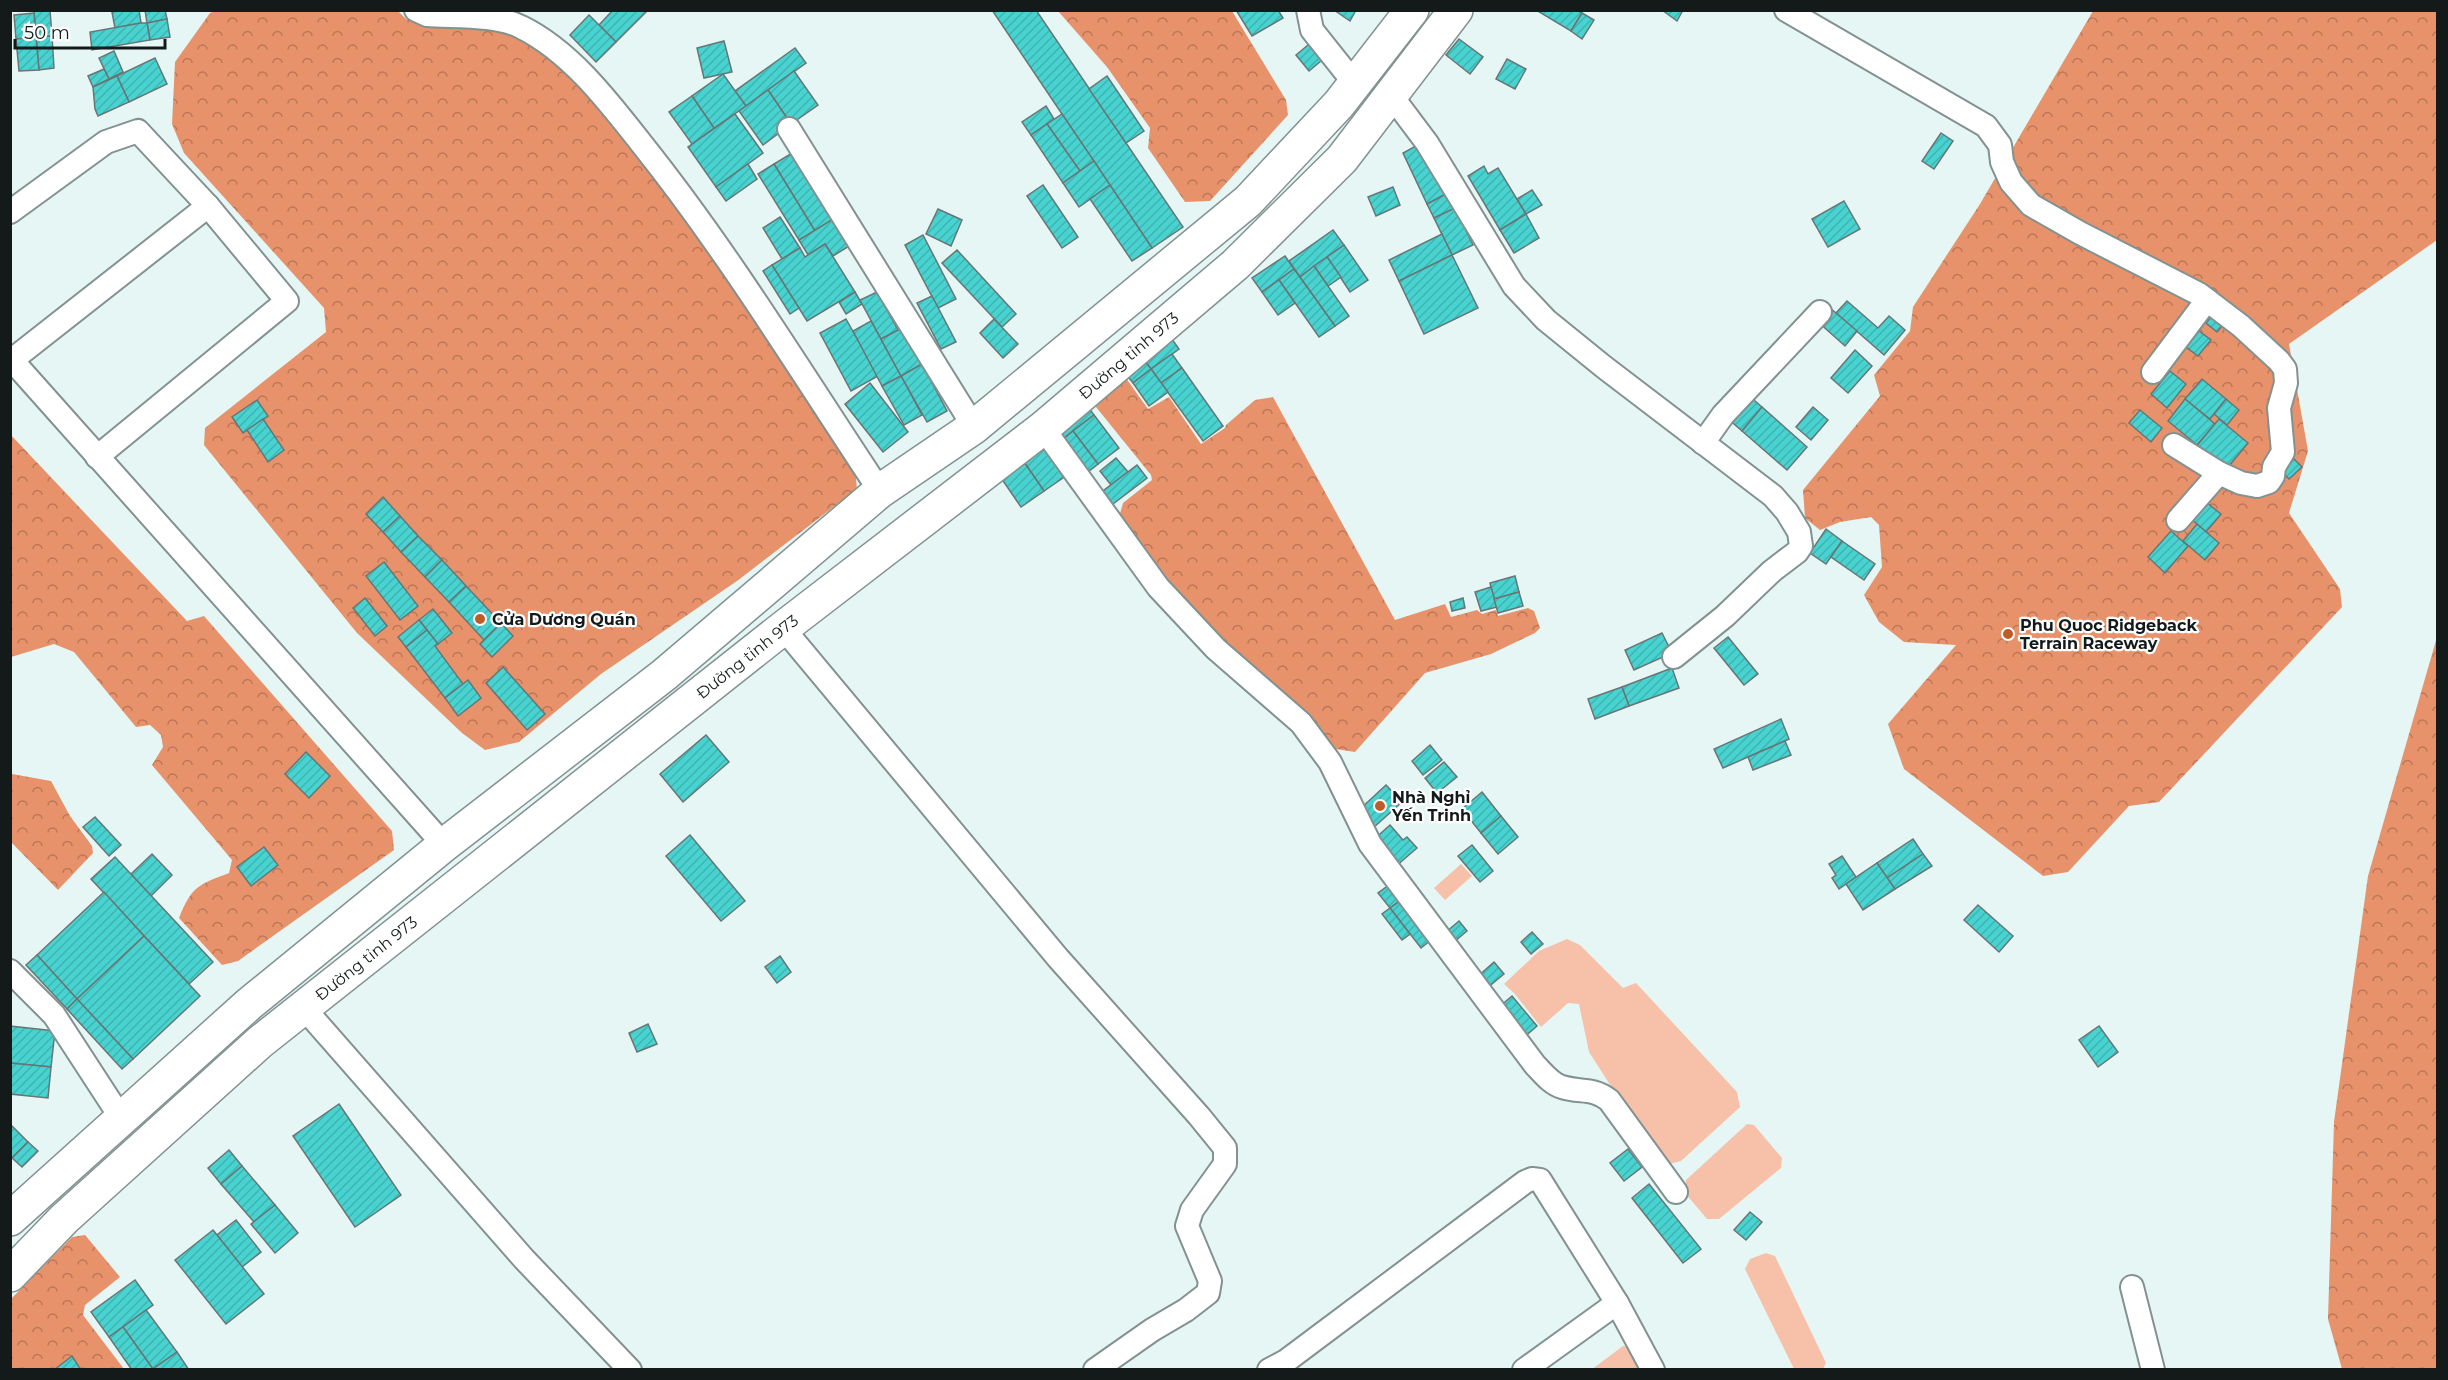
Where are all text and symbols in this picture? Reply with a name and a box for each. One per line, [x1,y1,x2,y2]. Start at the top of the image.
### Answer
scale bar [15,12,165,50]
text: 50 m [24,22,70,44]
street label: Đường tỉnh 973 [1075,308,1182,403]
place label: Cửa Dương Quán [492,610,636,629]
street label: Đường tỉnh 973 [692,611,802,703]
marker: Cửa Dương Quán [473,612,487,626]
place label: Phu Quoc Ridgeback Terrain Raceway [2020,616,2197,653]
marker: Phu Quoc Ridgeback Terrain Raceway [2001,627,2015,641]
place label: Nhà Nghỉ Yến Trinh [1391,788,1471,825]
marker: Nhà Nghỉ Yến Trinh [1373,799,1387,813]
street label: Đường tỉnh 973 [311,912,421,1004]

